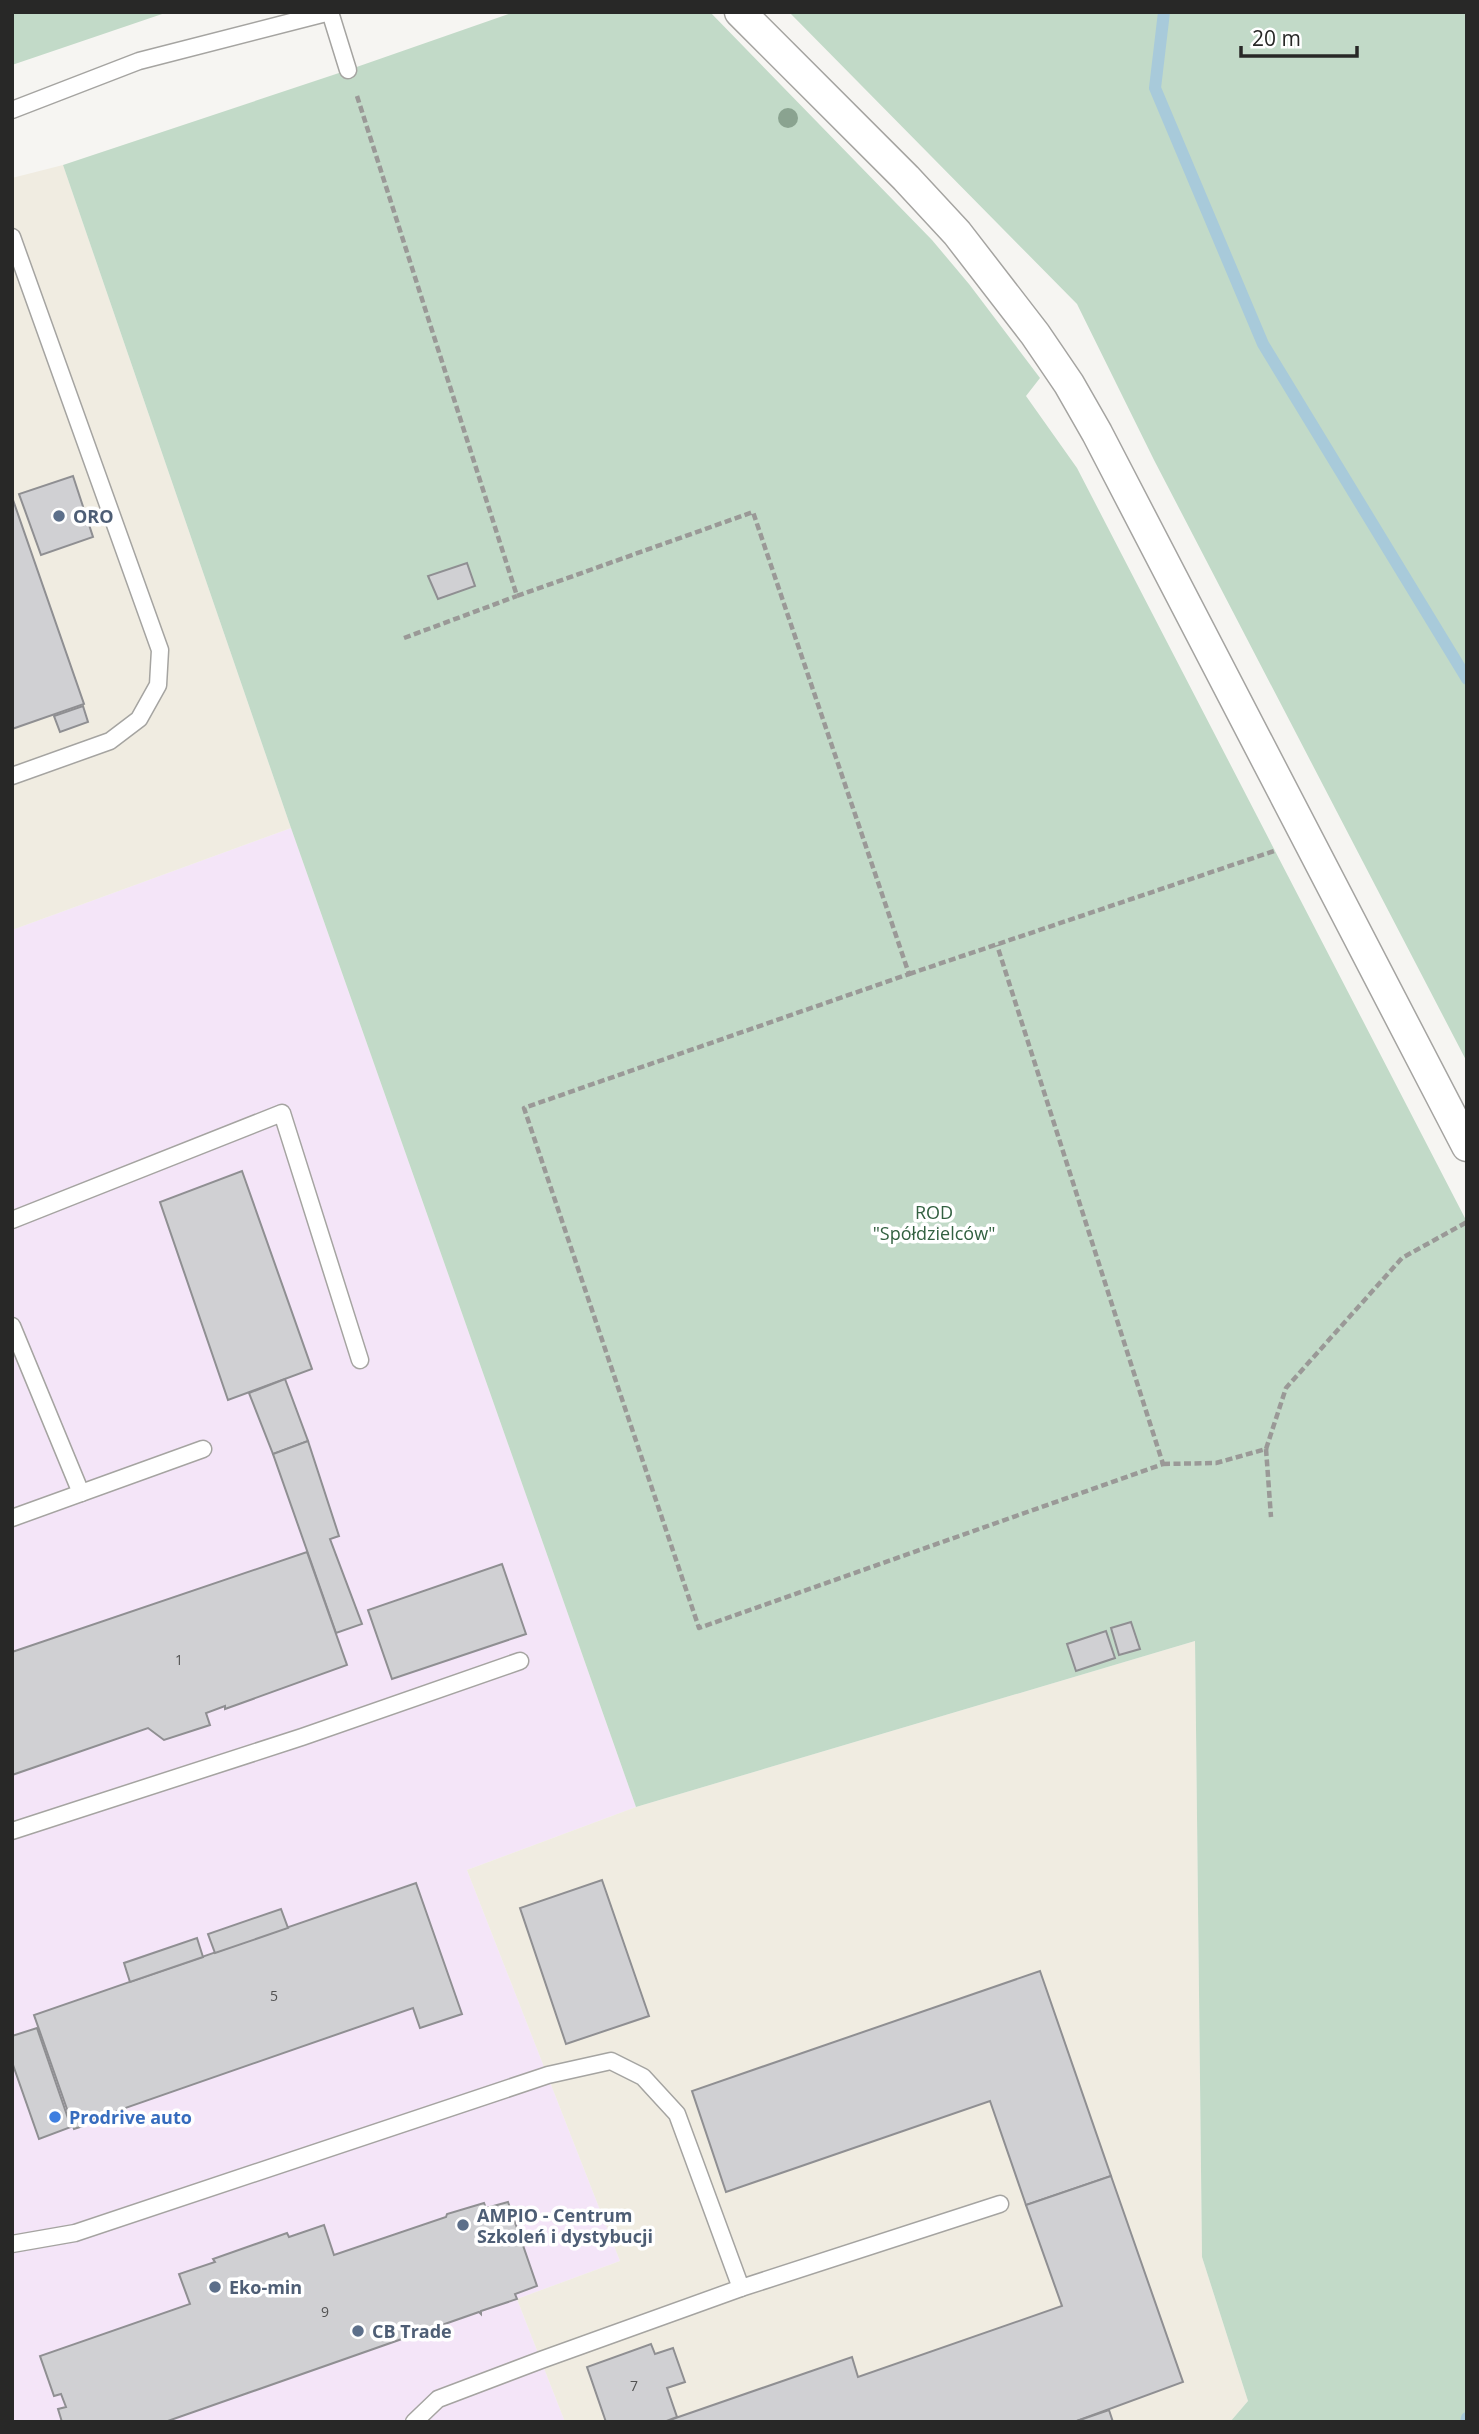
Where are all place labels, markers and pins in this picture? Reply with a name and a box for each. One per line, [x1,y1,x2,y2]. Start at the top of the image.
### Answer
place label: ORO [73,504,114,528]
marker: ORO [51,508,67,524]
place label: Prodrive auto [69,2105,192,2129]
marker: Prodrive auto [47,2109,63,2125]
place label: AMPIO - Centrum Szkoleń i dystybucji [477,2203,653,2248]
marker: AMPIO - Centrum Szkoleń i dystybucji [455,2217,471,2233]
place label: Eko-min [229,2275,302,2299]
marker: Eko-min [207,2279,223,2295]
place label: CB Trade [372,2319,452,2343]
marker: CB Trade [350,2323,366,2339]

